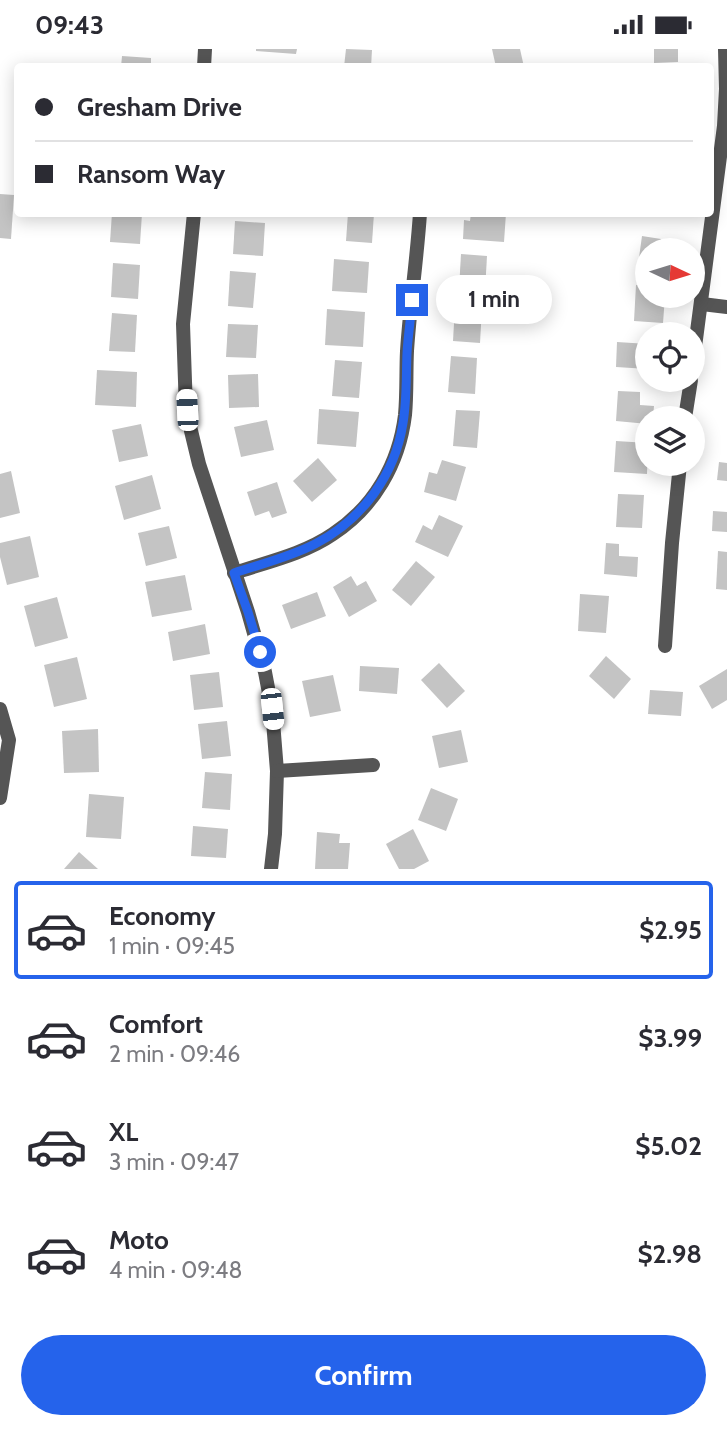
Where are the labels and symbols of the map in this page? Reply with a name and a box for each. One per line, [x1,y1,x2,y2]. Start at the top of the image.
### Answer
north arrow [635,238,705,308]
callout: 1 min [436,275,552,325]
route end [396,284,428,316]
car [176,388,199,432]
route start [244,636,276,668]
car [260,687,285,731]

